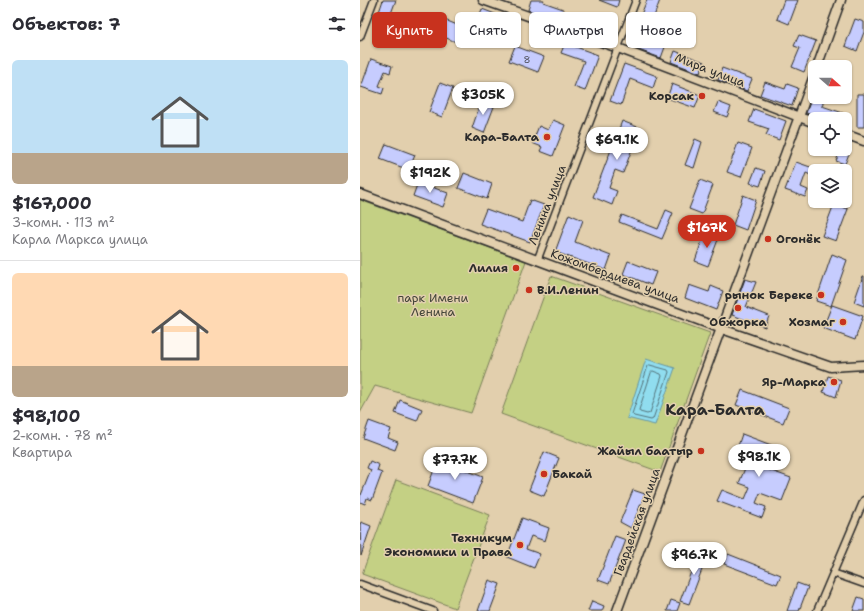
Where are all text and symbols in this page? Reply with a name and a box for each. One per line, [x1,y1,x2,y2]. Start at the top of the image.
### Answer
chip: Купить [372,12,447,48]
chip: Снять [455,12,521,48]
chip: Фильтры [529,12,618,48]
chip: Новое [626,12,696,48]
text: Объектов: 7 [12,13,121,35]
icon: filters [326,13,348,35]
street label: Мира улица [673,49,748,91]
house number: 8 [524,53,531,66]
north arrow [808,60,852,104]
map controls [808,60,852,208]
pin: $305K [455,82,511,116]
icon: home [144,86,216,158]
text: $305K [461,86,505,103]
place label: Корсак [649,88,694,104]
marker: Корсак [697,91,707,101]
button: locate [808,112,852,156]
pin: $69.1K [584,127,650,161]
place label: Кара-Балта [464,129,540,145]
text: $69.1K [595,131,639,148]
marker: Кара-Балта [542,132,552,142]
pin: $192K [402,160,458,194]
street label: Ленина улица [524,162,570,247]
text: $192K [409,164,451,181]
button: layers [808,164,852,208]
text: $167,000 [12,192,92,214]
text: 3-комн. · 113 m² [12,214,115,231]
pin: $167K [679,215,735,249]
text: $167K [687,219,727,236]
text: Карла Маркса улица [12,231,148,248]
place label: Огонёк [776,231,821,247]
marker: Огонёк [763,234,773,244]
street label: Кожомбердиева улица [548,245,682,307]
place label: Лилия [469,260,508,276]
marker: Лилия [511,263,521,273]
place label: В.И.Ленин [537,282,599,298]
marker: В.И.Ленин [524,285,534,295]
place label: рынок Береке [725,287,813,303]
park label: парк Имени Ленина [398,290,469,320]
marker: рынок Береке [816,290,826,300]
icon: home [144,299,216,371]
marker: Обжорка [733,303,743,313]
place label: Обжорка [709,314,767,330]
place label: Хозмаг [789,314,836,330]
marker: Хозмаг [838,317,848,327]
place label: Яр-Марка [762,374,827,390]
marker: Яр-Марка [829,377,839,387]
district label: Кара-Балта [665,399,765,420]
text: $98,100 [12,405,80,427]
text: 2-комн. · 78 m² [12,427,113,444]
place label: Жайыл баатыр [597,443,693,459]
text: Квартира [12,444,72,461]
pin: $98.1K [726,444,792,478]
marker: Жайыл баатыр [696,446,706,456]
pin: $77.7K [422,447,488,481]
text: $98.1K [737,448,781,465]
text: $77.7K [432,451,478,468]
street label: Гвардейская улица [610,465,664,578]
place label: Бакай [552,466,593,482]
marker: Бакай [539,469,549,479]
place label: Техникум Экономики и Права [385,530,513,560]
marker: Техникум Экономики и Права [515,540,525,550]
pin: $96.7K [661,542,727,576]
text: $96.7K [671,546,717,563]

